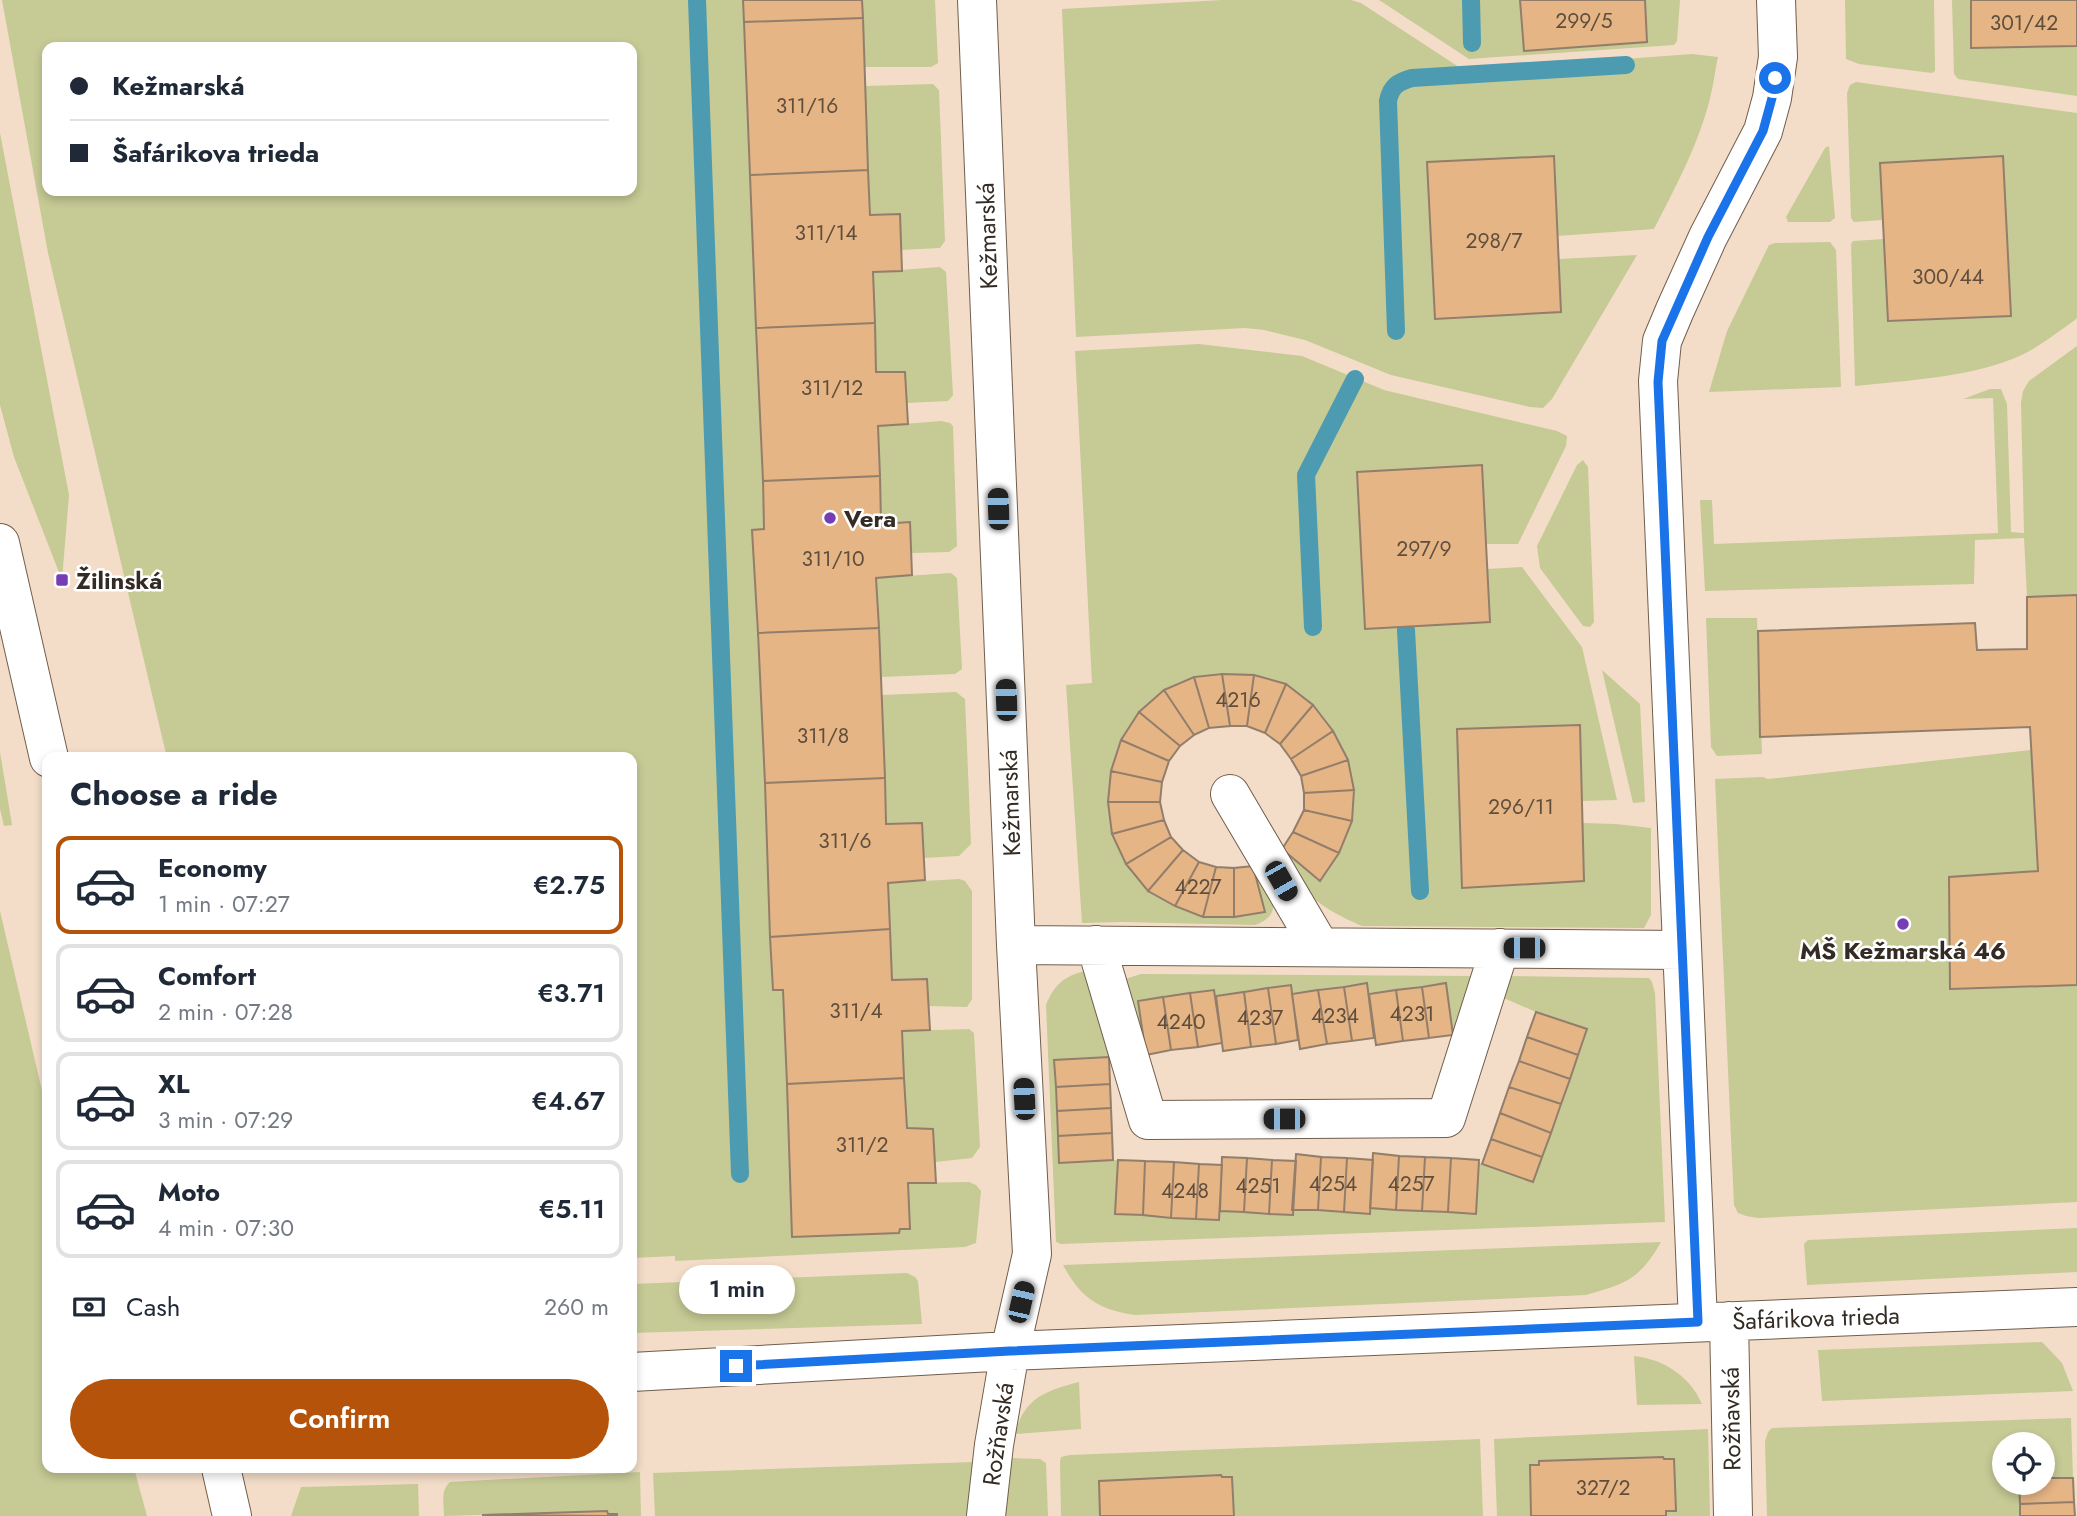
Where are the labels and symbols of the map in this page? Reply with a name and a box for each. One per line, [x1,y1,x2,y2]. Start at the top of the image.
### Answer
house number: 299/5 [1555,6,1613,36]
house number: 301/42 [1990,8,2058,38]
route start [1759,62,1791,94]
house number: 311/16 [776,91,838,121]
street label: Kežmarská [968,182,1006,290]
house number: 311/14 [795,218,857,248]
house number: 298/7 [1465,226,1523,256]
house number: 300/44 [1912,262,1984,292]
house number: 311/12 [801,373,863,403]
car [987,488,1010,530]
place label: Vera [843,501,896,536]
marker: Vera [822,510,838,526]
house number: 297/9 [1396,534,1452,564]
house number: 311/10 [801,544,865,574]
place label: Žilinská [76,563,162,598]
marker: Žilinská [54,572,70,588]
car [995,679,1018,721]
house number: 4216 [1215,685,1261,715]
house number: 311/8 [797,721,849,751]
street label: Kežmarská [991,749,1029,857]
house number: 296/11 [1488,792,1554,822]
house number: 311/6 [818,826,872,856]
car [1262,858,1301,904]
house number: 4227 [1174,872,1222,902]
marker: MŠ Kežmarská 46 [1895,916,1911,932]
place label: MŠ Kežmarská 46 [1800,933,2006,968]
car [1504,938,1546,959]
house number: 311/4 [829,996,883,1026]
house number: 4231 [1389,999,1435,1029]
house number: 4234 [1311,1001,1359,1031]
house number: 4237 [1237,1003,1283,1033]
house number: 4240 [1156,1007,1206,1037]
car [1013,1077,1036,1121]
car [1264,1109,1306,1130]
house number: 311/2 [835,1130,889,1160]
house number: 4254 [1309,1169,1357,1199]
house number: 4257 [1387,1169,1435,1199]
house number: 4251 [1235,1171,1281,1201]
house number: 4248 [1161,1176,1209,1206]
callout: 1 min [678,1264,794,1314]
car [1007,1279,1036,1325]
street label: Šafárikova trieda [1732,1298,1900,1338]
route end [720,1350,752,1382]
street label: Rožňavská [1713,1367,1749,1471]
street label: Rožňavská [973,1380,1023,1488]
house number: 327/2 [1575,1473,1631,1503]

